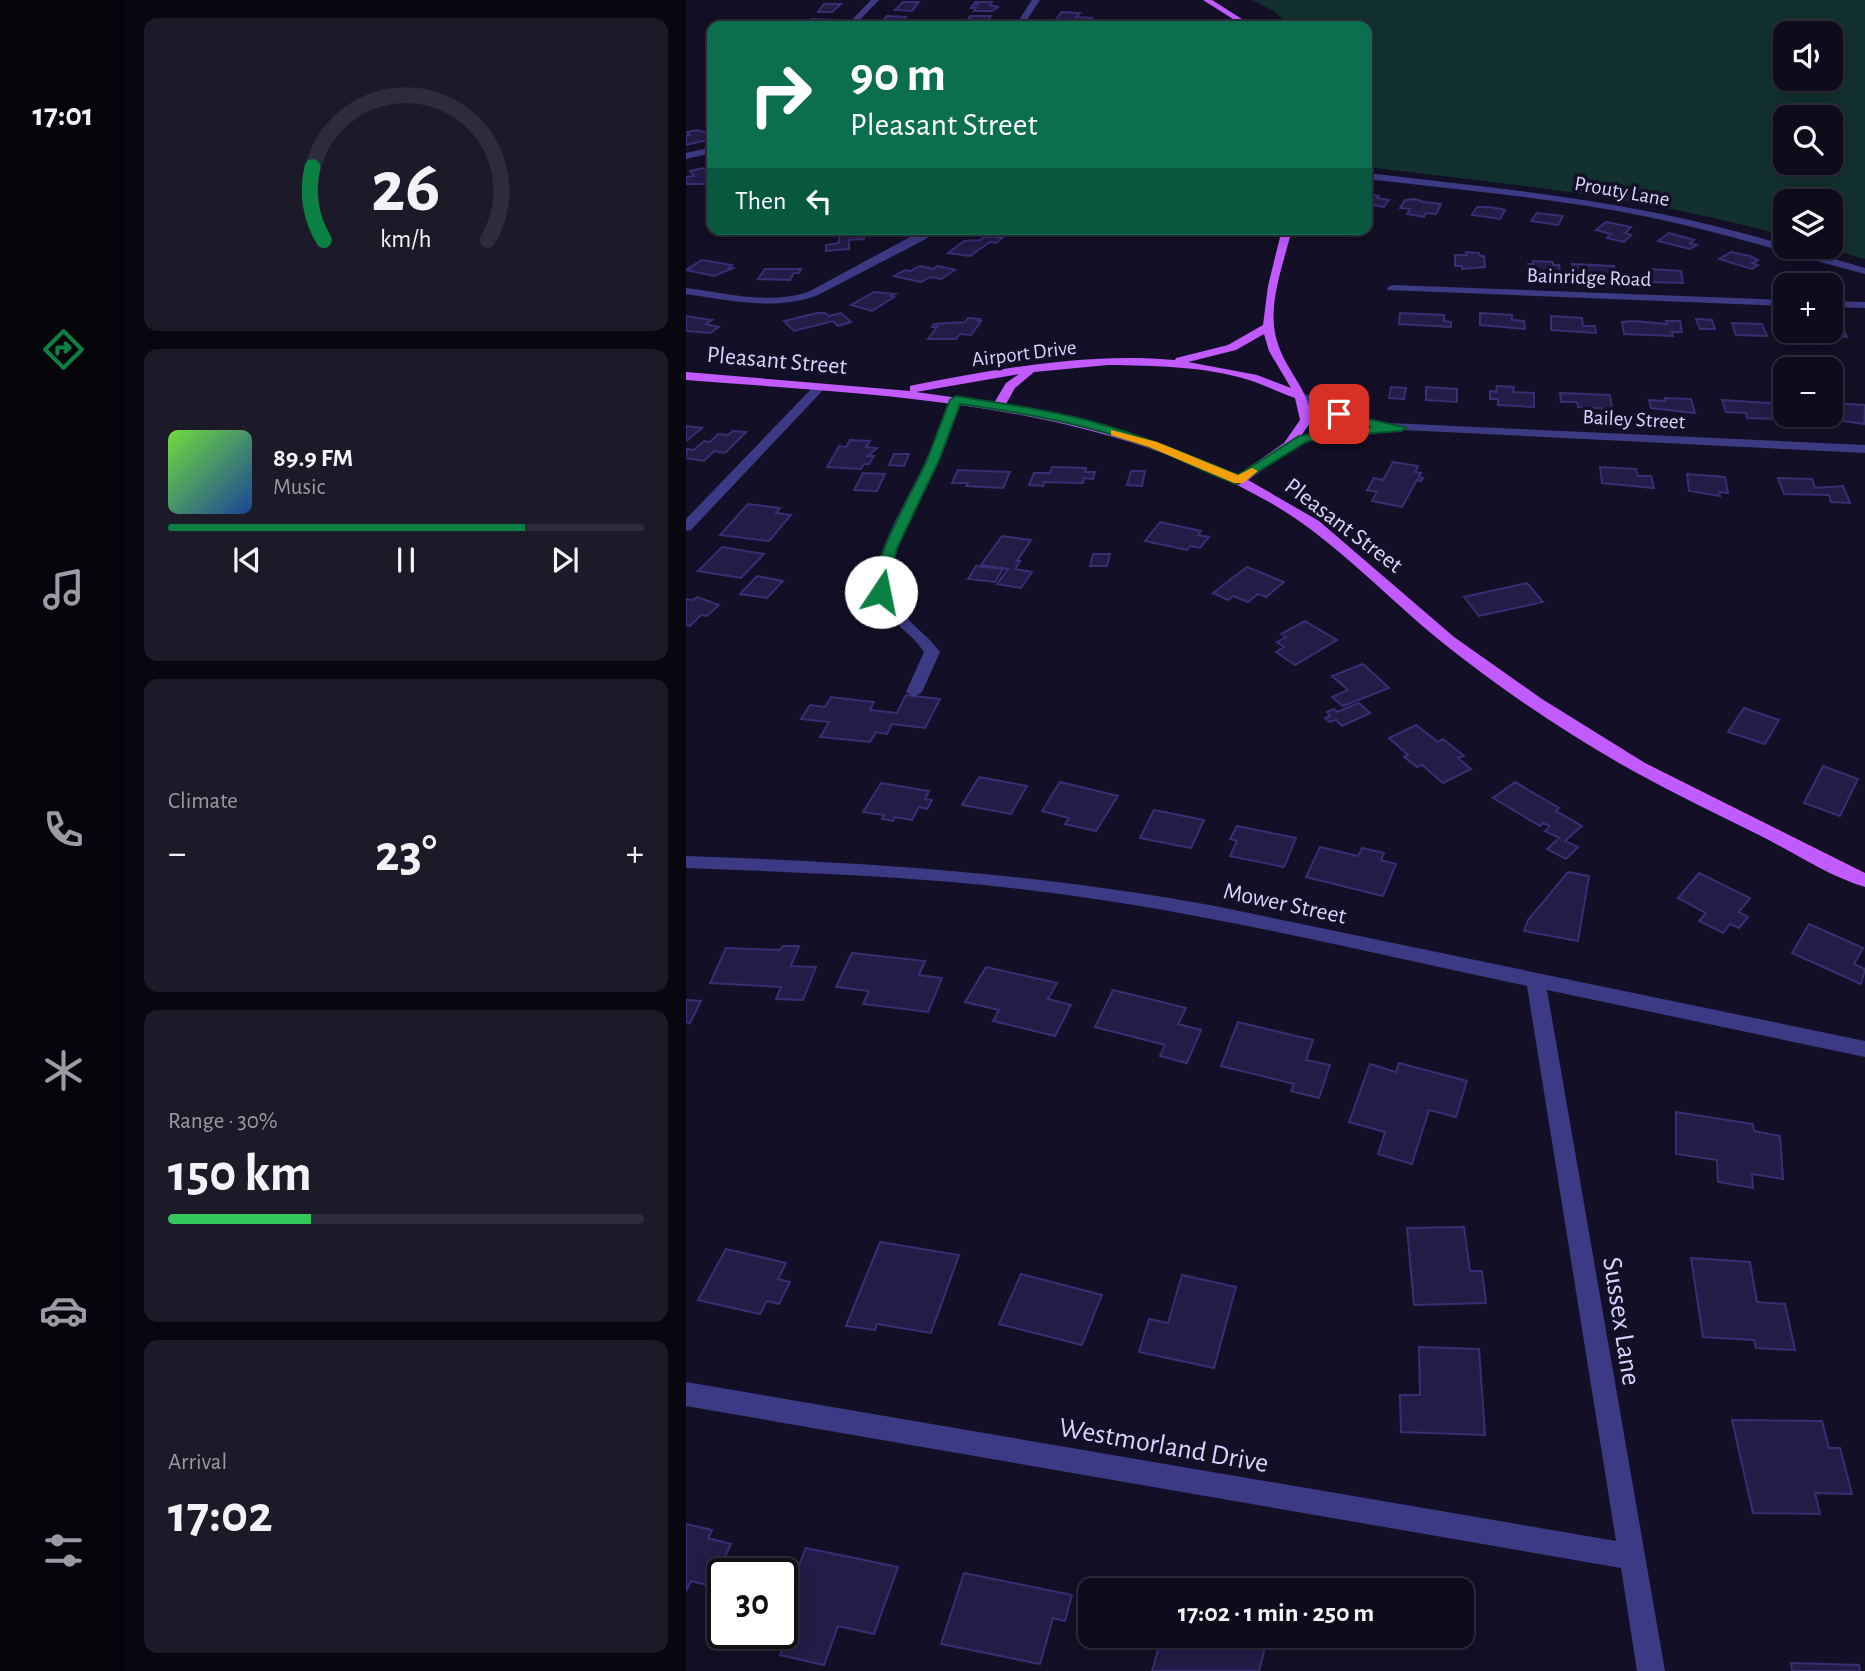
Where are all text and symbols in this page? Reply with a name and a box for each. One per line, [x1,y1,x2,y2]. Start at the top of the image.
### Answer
map controls [1773,21,1843,427]
button: sound [1773,21,1843,91]
icon: right [735,49,826,140]
text: 90 m [850,51,946,100]
text: 17:01 [33,99,93,131]
button: search [1773,105,1843,175]
text: Pleasant Street [850,109,1038,141]
text: 26 [371,153,441,226]
street label: Prouty Lane [1573,173,1671,210]
icon: left [800,182,838,220]
text: Then [735,188,786,214]
button: layers [1773,189,1843,259]
text: km/h [380,227,432,252]
street label: Bainridge Road [1526,265,1652,290]
button: + [1773,273,1843,343]
icon: directions [39,325,88,374]
street label: Airport Drive [970,337,1078,370]
street label: Pleasant Street [706,343,848,379]
button: − [1773,357,1843,427]
pin [1309,384,1369,444]
icon: arrive [1320,395,1358,433]
street label: Bailey Street [1582,406,1686,433]
text: 89.9 FM [273,445,353,471]
street label: Pleasant Street [1280,474,1407,578]
text: Music [273,476,325,499]
icon: previous [228,541,266,579]
icon: pause [387,541,425,579]
icon: next [546,541,584,579]
position arrow [844,555,918,629]
icon: music [39,565,88,614]
text: Climate [168,790,238,813]
icon: phone [39,805,88,854]
text: 23° [375,828,437,880]
text: − [168,835,186,873]
text: + [626,835,644,873]
street label: Mower Street [1221,879,1349,929]
icon: climate [39,1046,88,1095]
text: Range · 30% [168,1110,278,1133]
text: 150 km [168,1148,312,1200]
street label: Sussex Lane [1597,1255,1645,1388]
icon: car [39,1286,88,1335]
street label: Westmorland Drive [1057,1414,1271,1478]
text: Arrival [168,1451,227,1474]
text: 17:02 [168,1489,273,1541]
icon: filters [39,1526,88,1575]
speed limit sign: 30 [707,1558,798,1649]
text: 17:02 · 1 min · 250 m [1178,1600,1374,1626]

